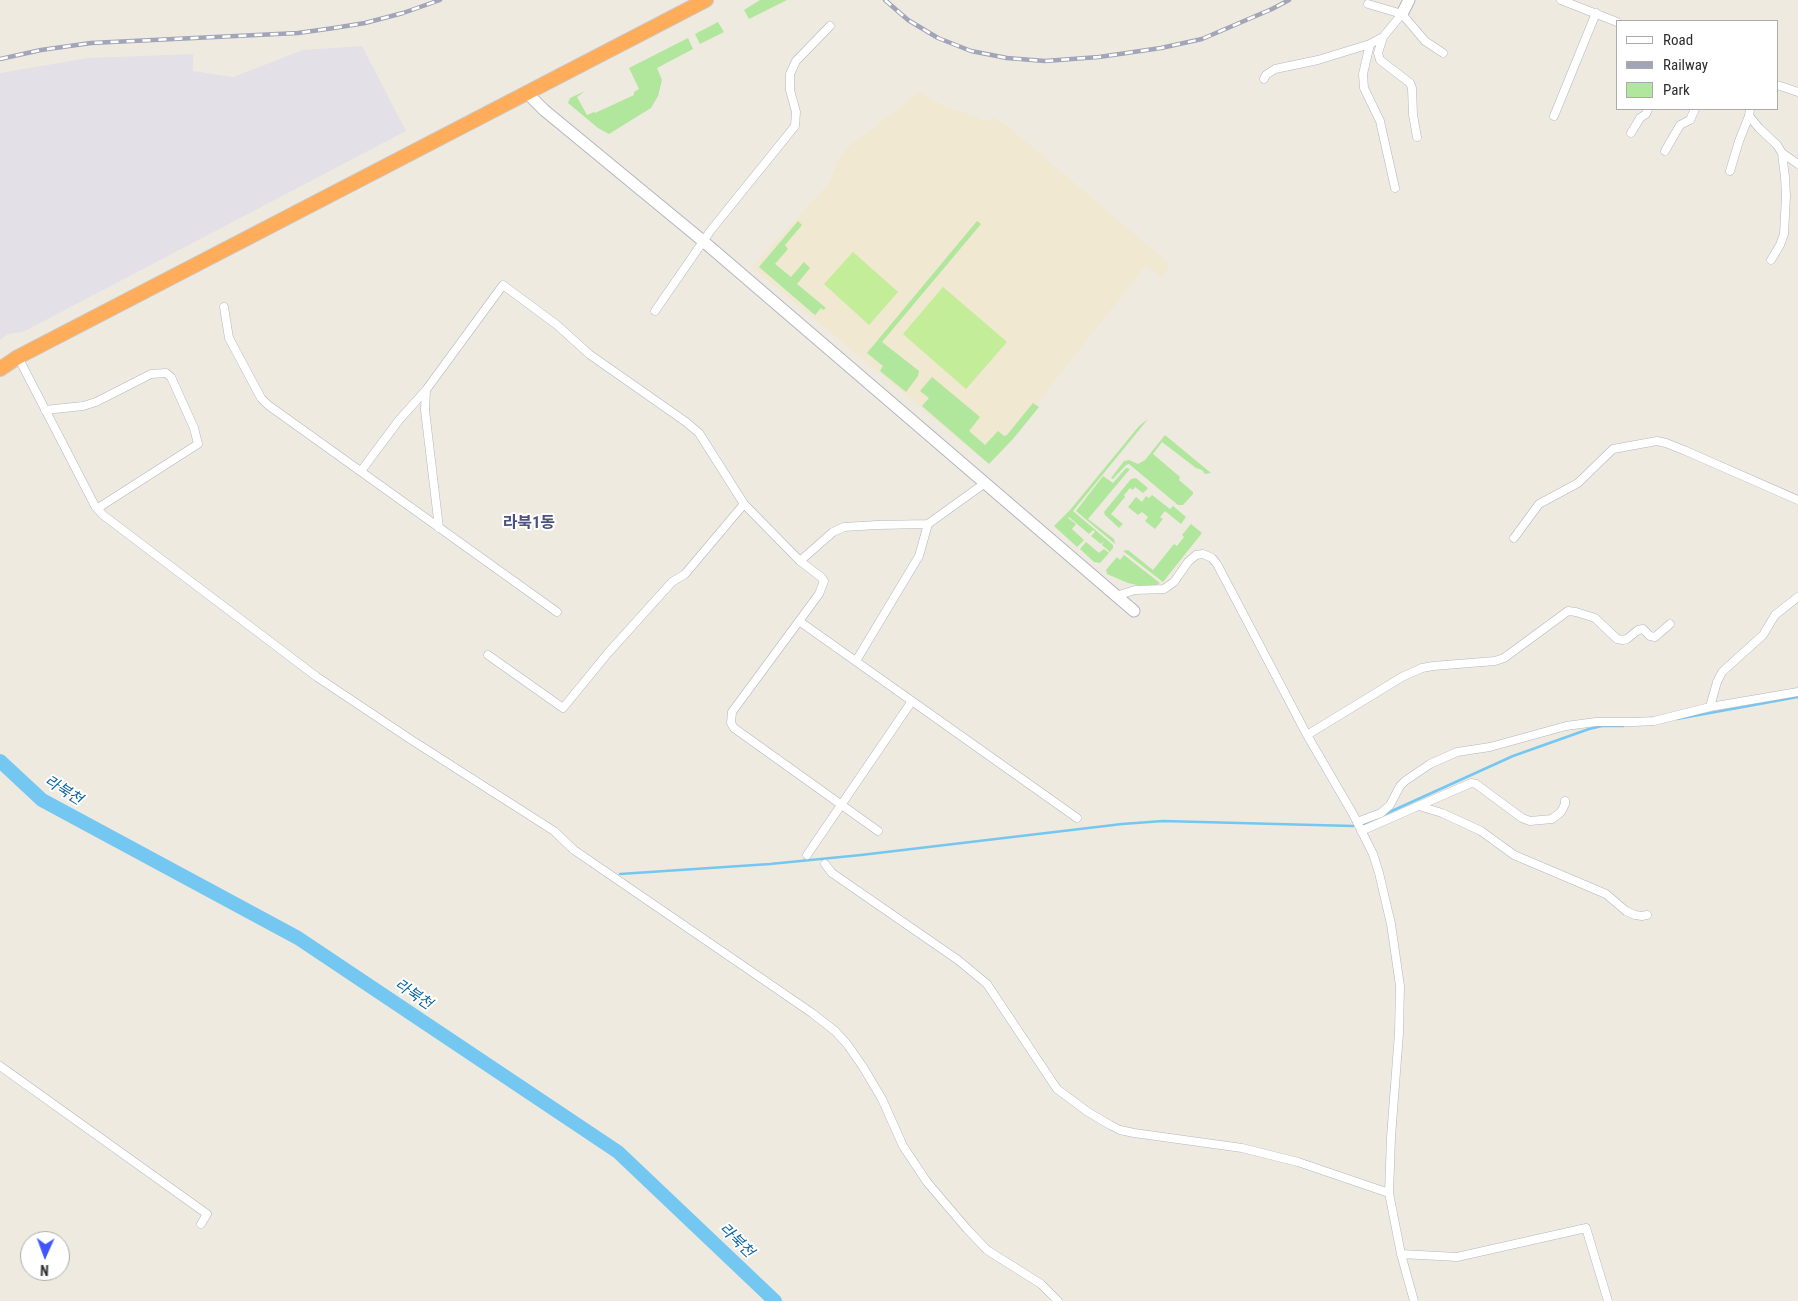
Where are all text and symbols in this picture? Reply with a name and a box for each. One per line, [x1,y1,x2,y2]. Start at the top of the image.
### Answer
legend [1616,20,1778,110]
text: Road [1663,31,1693,49]
text: Railway [1663,56,1708,74]
text: Park [1663,81,1690,99]
district label: 라북1동 [503,514,555,534]
water label: 라북천 [41,772,85,810]
water label: 라북천 [391,976,435,1014]
water label: 라북천 [715,1220,757,1262]
north arrow [20,1231,70,1281]
text: N [40,1262,49,1278]

